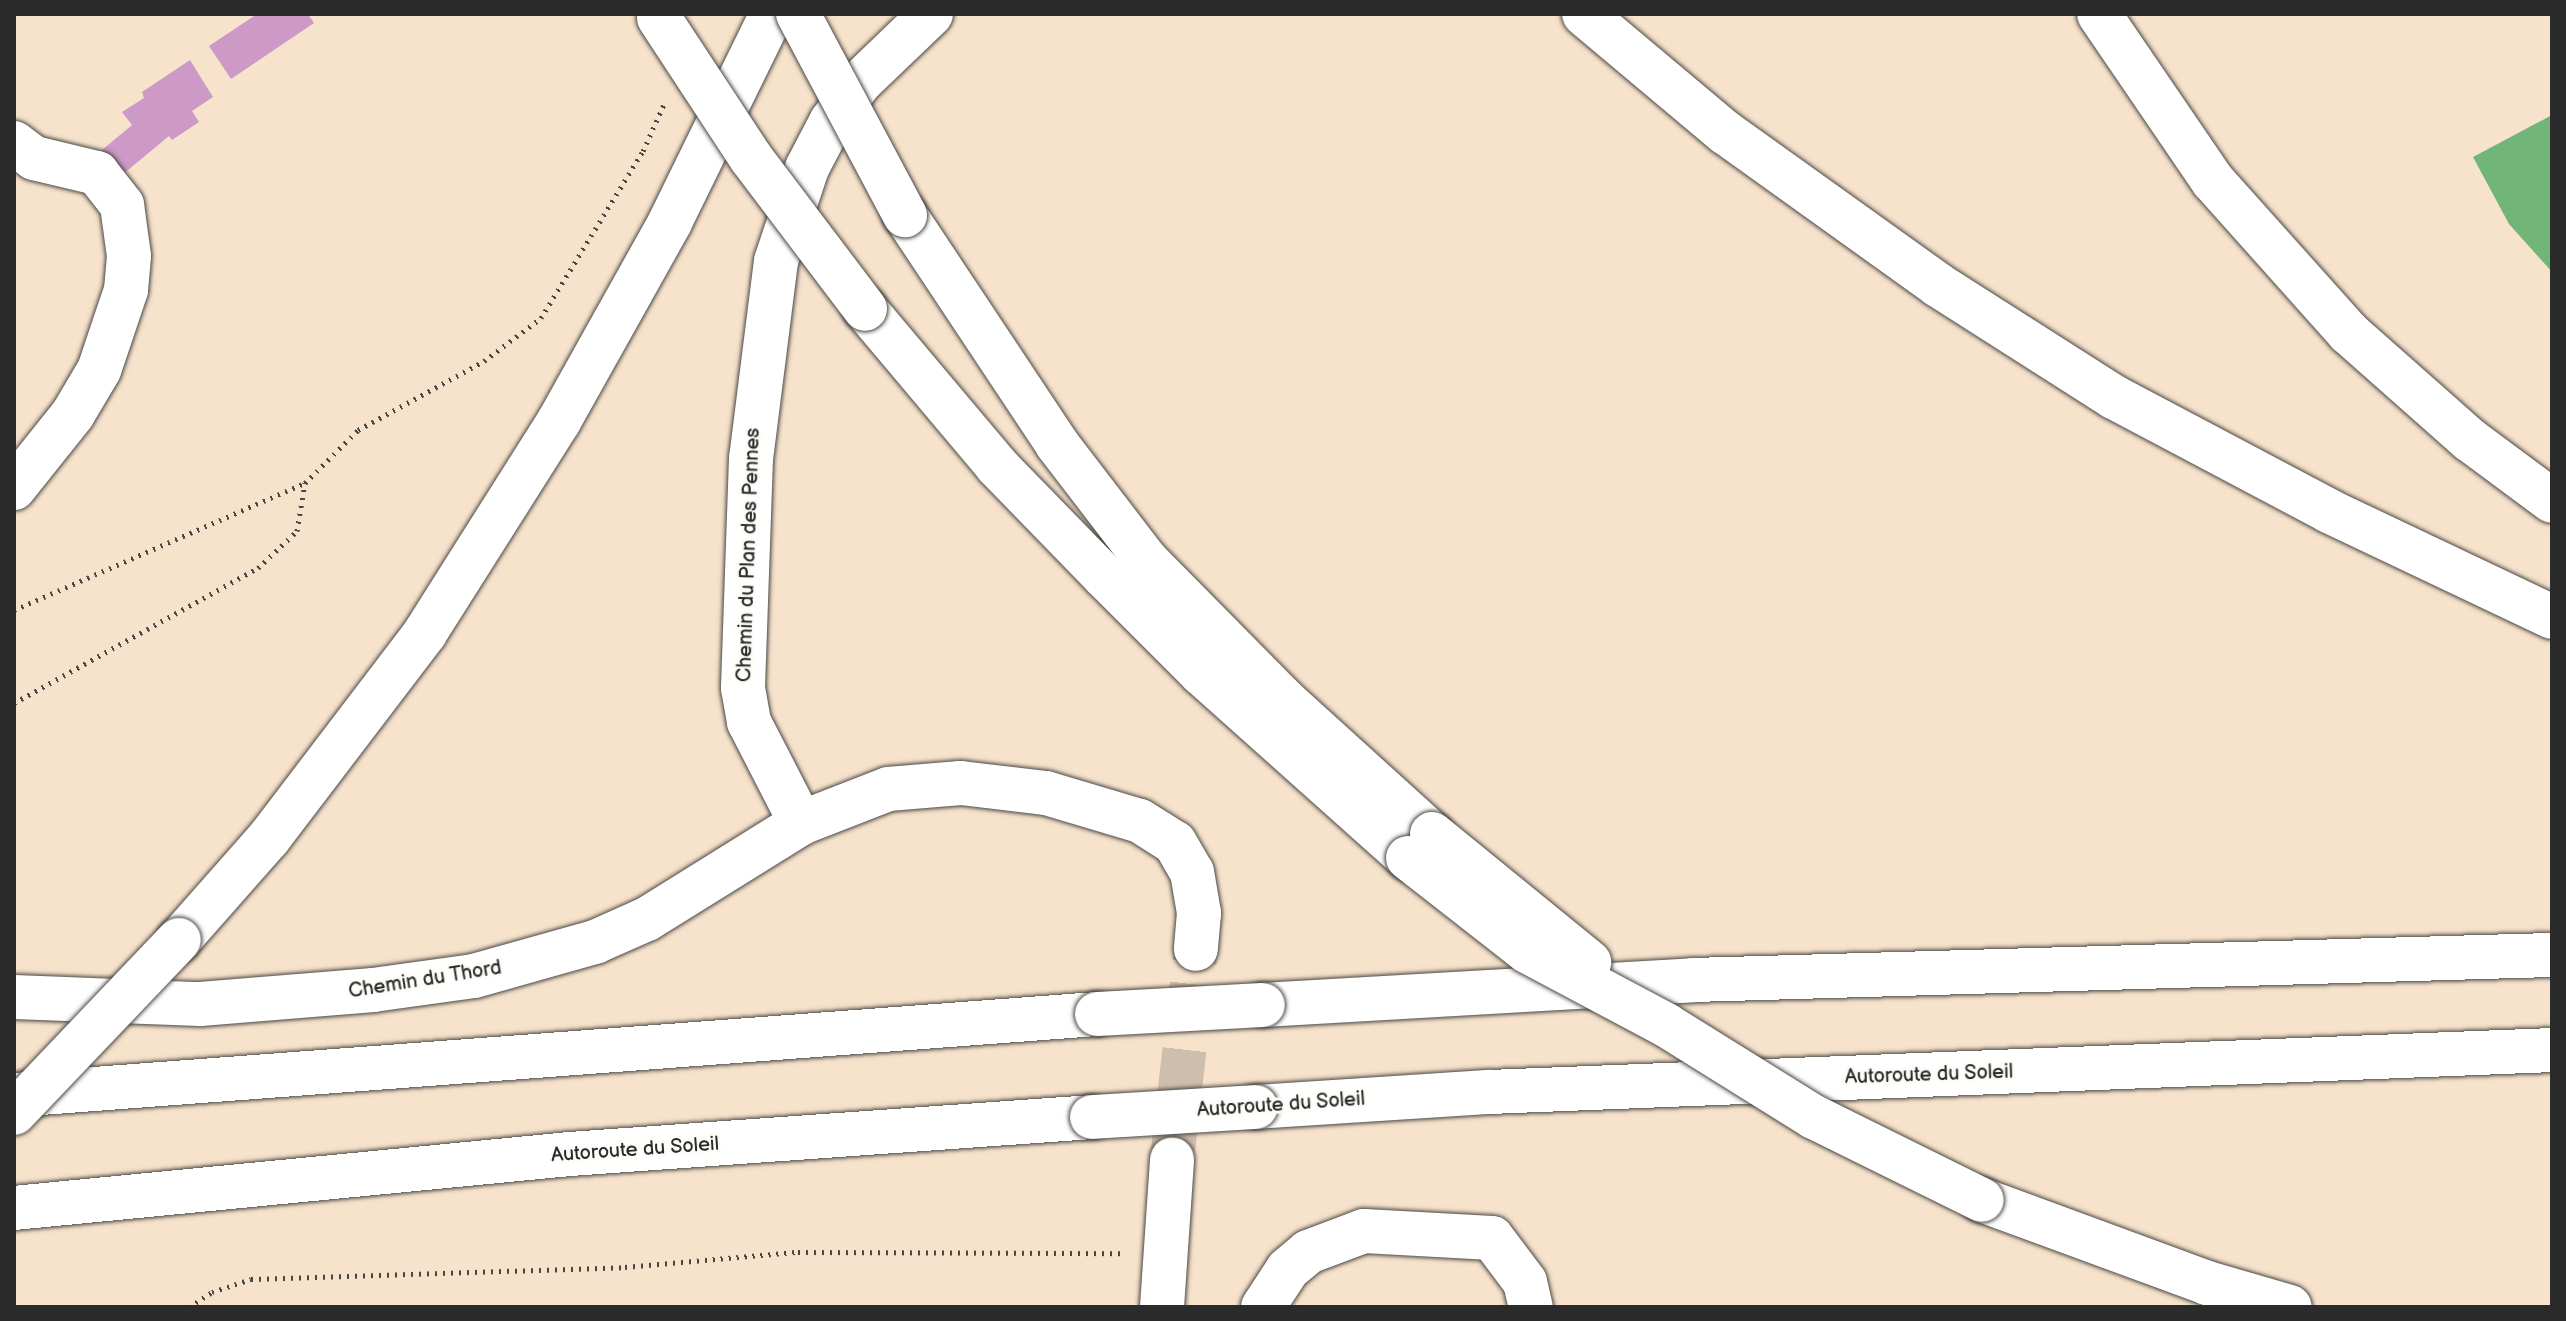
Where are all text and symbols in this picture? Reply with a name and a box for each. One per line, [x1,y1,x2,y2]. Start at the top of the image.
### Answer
street label: Chemin du Plan des Pennes [733,427,765,683]
street label: Chemin du Thord [346,956,504,1004]
street label: Autoroute du Soleil [1844,1060,2014,1090]
street label: Autoroute du Soleil [1196,1087,1366,1123]
street label: Autoroute du Soleil [550,1132,720,1168]

